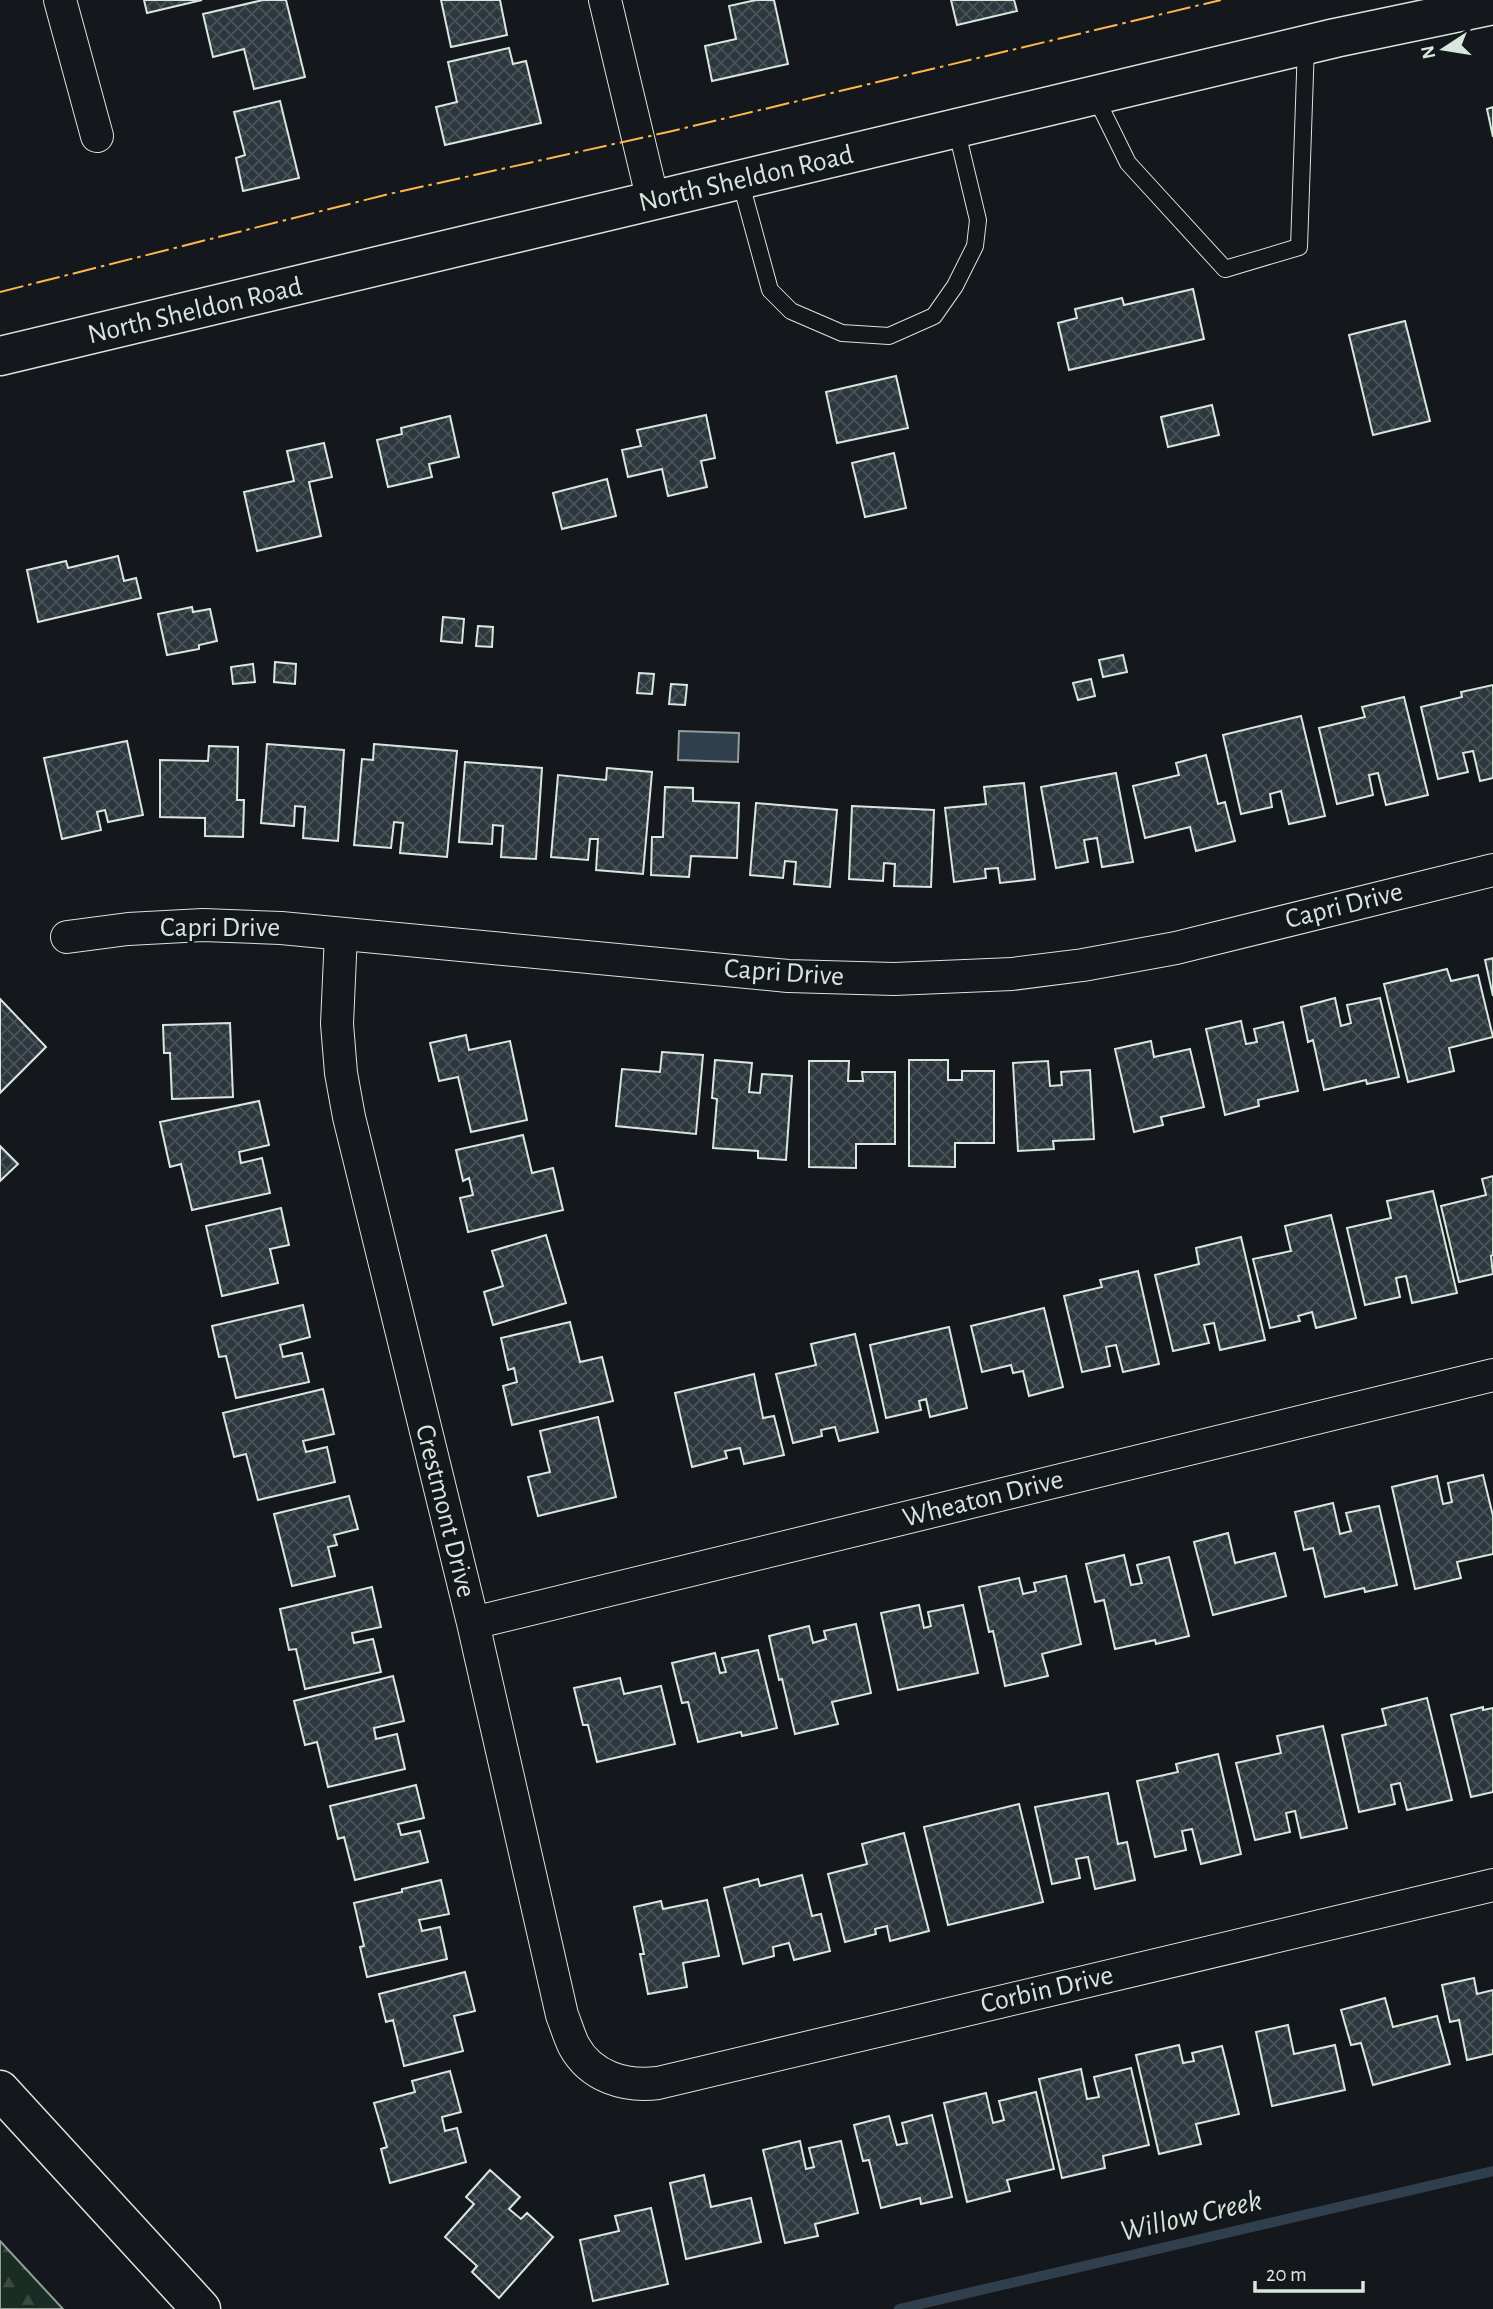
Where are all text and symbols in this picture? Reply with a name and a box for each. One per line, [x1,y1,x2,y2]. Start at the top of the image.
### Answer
north arrow [1409,14,1479,84]
text: N [1418,44,1440,61]
street label: North Sheldon Road [636,141,856,217]
street label: North Sheldon Road [85,273,305,349]
street label: Capri Drive [1282,878,1406,934]
street label: Capri Drive [160,914,280,942]
street label: Capri Drive [723,955,845,991]
street label: Crestmont Drive [410,1422,480,1600]
street label: Wheaton Drive [900,1466,1066,1532]
street label: Corbin Drive [978,1961,1116,2019]
water label: Willow Creek [1117,2185,1265,2247]
scale bar [1255,2250,1364,2294]
text: 20 m [1266,2264,1307,2285]

